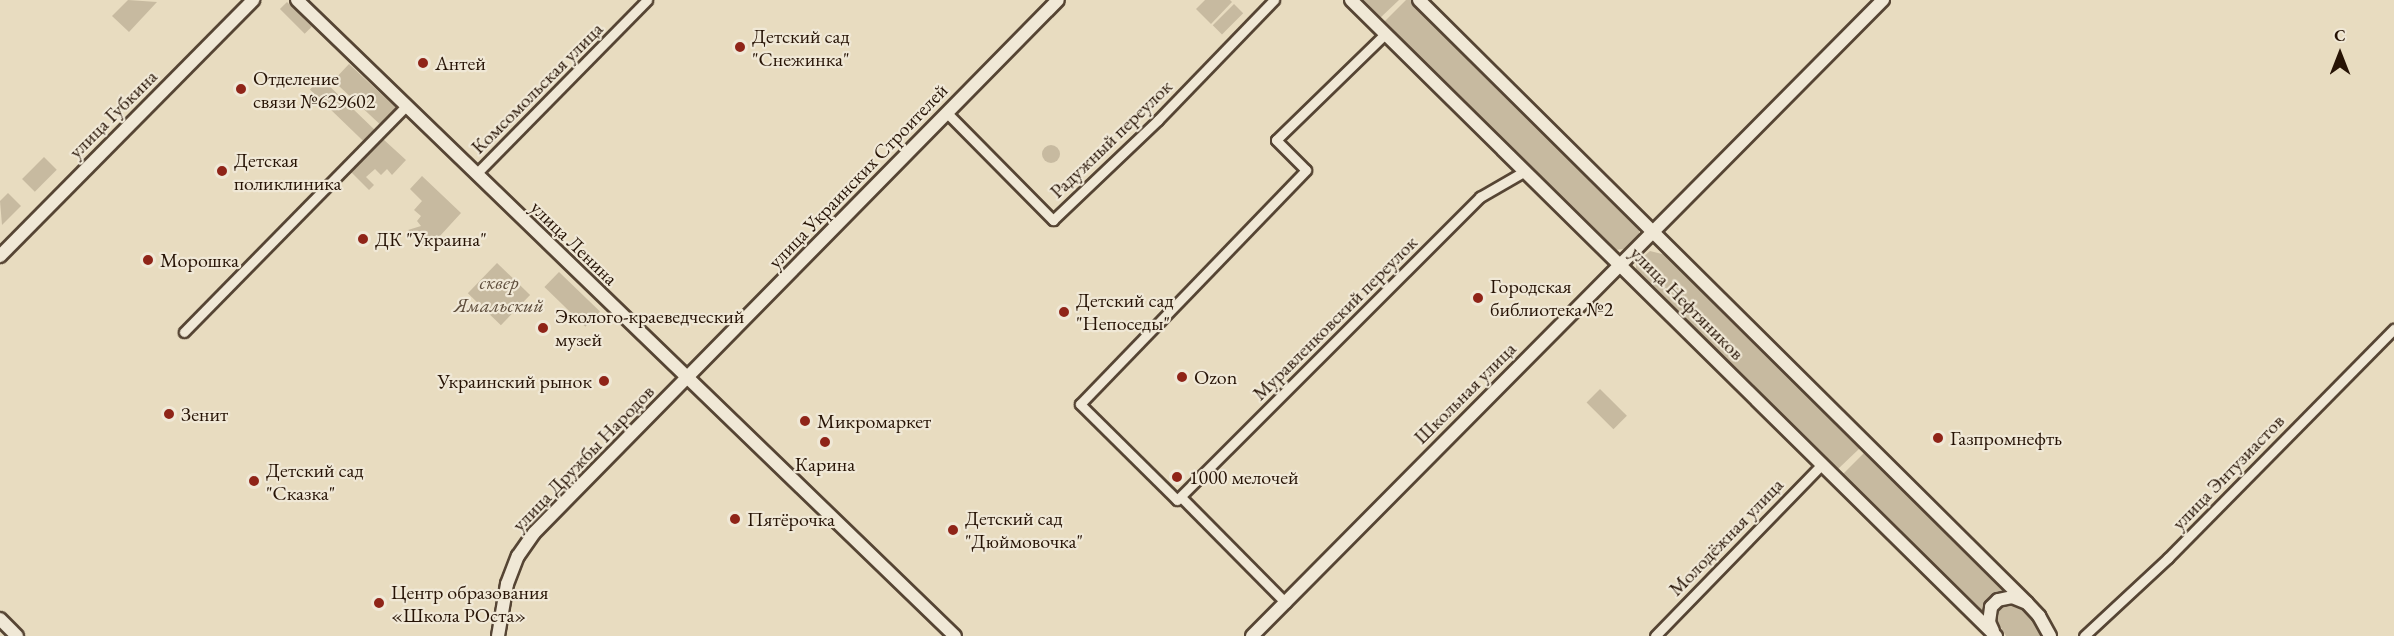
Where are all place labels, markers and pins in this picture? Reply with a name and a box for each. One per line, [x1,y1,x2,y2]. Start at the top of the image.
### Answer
place label: Детский сад "Снежинка" [752,24,850,71]
marker: Детский сад "Снежинка" [733,40,747,54]
place label: Антей [435,51,486,75]
marker: Антей [416,56,430,70]
place label: Отделение связи №629602 [253,66,375,113]
marker: Отделение связи №629602 [234,82,248,96]
place label: Детская поликлиника [234,148,342,195]
marker: Детская поликлиника [215,164,229,178]
place label: ДК "Украина" [375,227,487,251]
marker: ДК "Украина" [356,232,370,246]
place label: Морошка [160,248,239,272]
marker: Морошка [141,253,155,267]
place label: Городская библиотека №2 [1490,274,1613,321]
place label: Детский сад "Непоседы" [1076,288,1174,335]
marker: Городская библиотека №2 [1471,291,1485,305]
place label: Эколого-краеведческий музей [555,304,744,351]
marker: Детский сад "Непоседы" [1057,305,1071,319]
marker: Эколого-краеведческий музей [536,321,550,335]
place label: Ozon [1194,365,1237,389]
place label: Украинский рынок [438,369,592,393]
marker: Ozon [1175,370,1189,384]
marker: Украинский рынок [597,374,611,388]
place label: Зенит [181,402,228,426]
marker: Зенит [162,407,176,421]
place label: Микромаркет [817,409,931,433]
marker: Микромаркет [798,414,812,428]
place label: Газпромнефть [1950,426,2062,450]
marker: Газпромнефть [1931,431,1945,445]
marker: Карина [818,435,832,449]
place label: Карина [795,452,855,476]
place label: Детский сад "Сказка" [266,458,364,505]
place label: 1000 мелочей [1189,465,1299,489]
marker: 1000 мелочей [1170,470,1184,484]
marker: Детский сад "Сказка" [247,474,261,488]
place label: Детский сад "Дюймовочка" [965,506,1083,553]
place label: Пятёрочка [747,507,835,531]
marker: Пятёрочка [728,512,742,526]
marker: Детский сад "Дюймовочка" [946,523,960,537]
place label: Центр образования «Школа РОста» [391,580,548,627]
marker: Центр образования «Школа РОста» [372,596,386,610]

